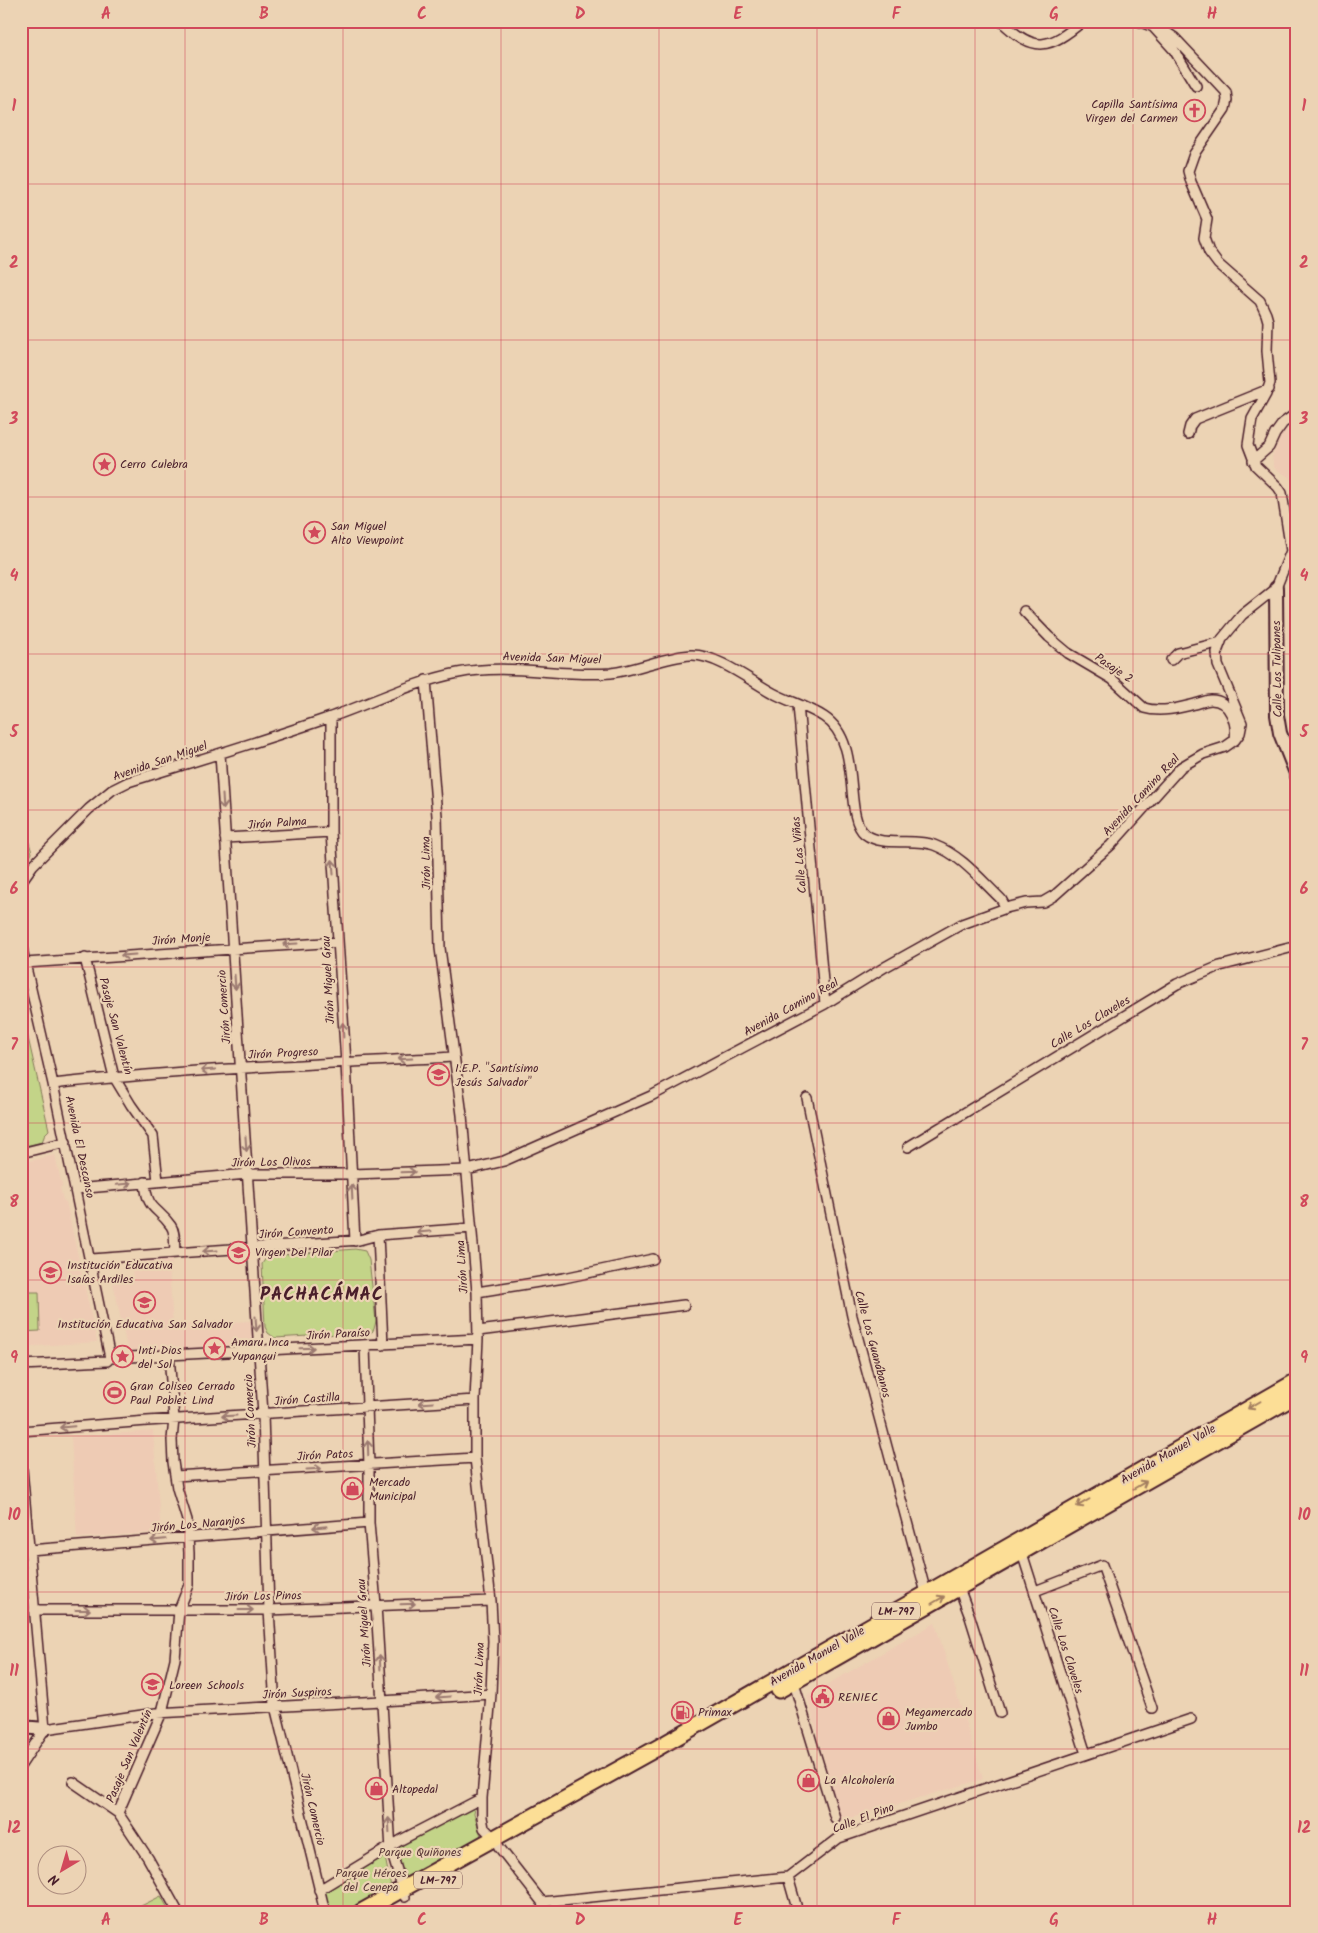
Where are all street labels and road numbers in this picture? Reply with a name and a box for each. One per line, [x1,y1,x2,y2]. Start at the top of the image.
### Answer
street label: Calle Los Tulipanes [1267,620,1288,718]
street label: Avenida San Miguel [502,647,602,670]
street label: Pasaje 2 [1091,648,1137,688]
street label: Avenida San Miguel [110,736,210,787]
street label: Avenida Camino Real [1098,750,1185,841]
street label: Jirón Palma [247,812,308,835]
street label: Calle Las Viñas [787,816,812,894]
street label: Jirón Lima [417,836,436,890]
street label: Jirón Monje [151,928,212,951]
street label: Jirón Miguel Grau [317,935,340,1025]
street label: Jirón Comercio [212,969,237,1045]
street label: Avenida Camino Real [740,973,842,1042]
street label: Pasaje San Valentín [93,975,138,1077]
street label: Calle Los Claveles [1047,991,1134,1054]
street label: Jirón Progreso [247,1042,319,1065]
street label: Avenida El Descanso [59,1094,100,1200]
street label: Jirón Los Olivos [231,1152,311,1173]
street label: Jirón Convento [258,1220,334,1245]
street label: Jirón Lima [451,1239,474,1294]
street label: Calle Los Guanábanos [849,1288,896,1400]
street label: Jirón Paraíso [305,1323,371,1346]
street label: Jirón Comercio [239,1373,262,1449]
street label: Jirón Castilla [273,1388,341,1411]
street label: Avenida Manuel Valle [1117,1419,1220,1489]
street label: Jirón Patos [296,1445,354,1466]
street label: Jirón Los Naranjos [150,1511,246,1538]
street label: Jirón Miguel Grau [352,1578,377,1668]
street label: Jirón Los Pinos [224,1586,302,1607]
road number: LM-797 [872,1602,920,1620]
street label: Calle Los Claveles [1043,1604,1089,1696]
street label: Avenida Manuel Valle [766,1621,869,1691]
street label: Jirón Lima [469,1642,490,1696]
street label: Jirón Suspiros [262,1682,332,1705]
street label: Pasaje San Valentín [101,1706,158,1806]
street label: Jirón Comercio [295,1771,330,1847]
street label: Calle El Pino [829,1798,897,1839]
road number: LM-797 [414,1872,462,1888]

